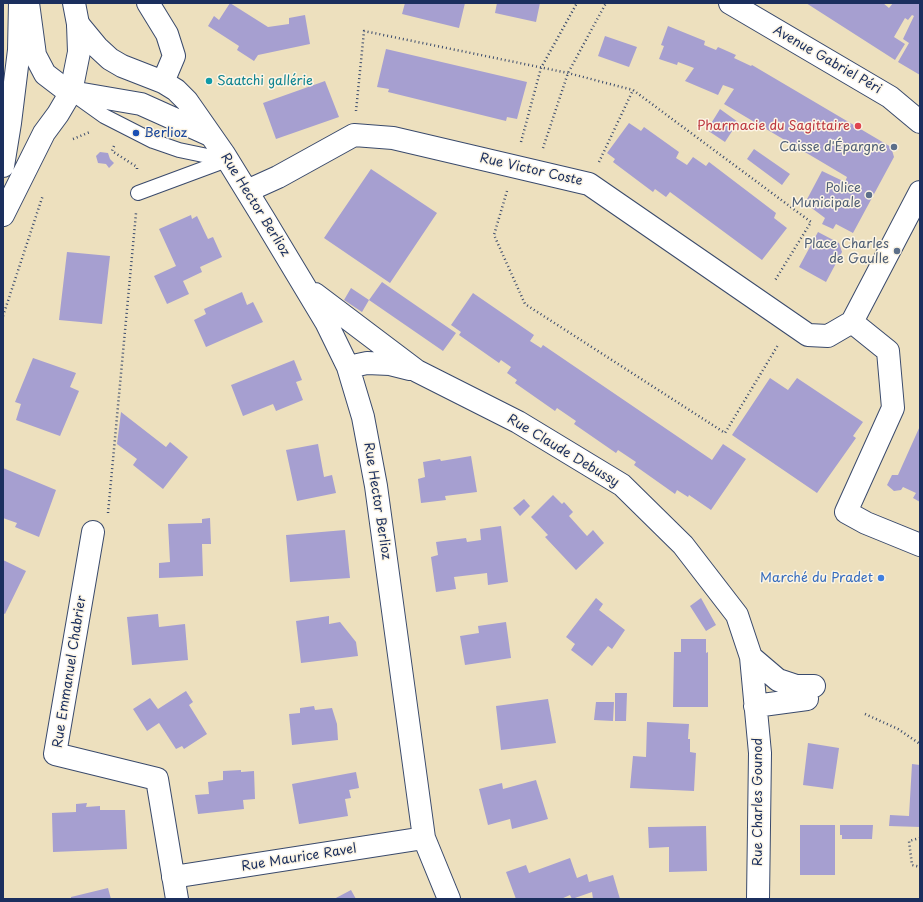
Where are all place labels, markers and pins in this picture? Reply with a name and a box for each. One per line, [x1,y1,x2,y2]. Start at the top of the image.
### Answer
place label: Saatchi gallérie [217,73,313,89]
marker: Saatchi gallérie [204,76,214,86]
place label: Pharmacie du Sagittaire [697,118,850,134]
marker: Pharmacie du Sagittaire [853,121,863,131]
place label: Berlioz [144,125,187,141]
marker: Berlioz [131,128,141,138]
place label: Caisse d'Épargne [779,139,886,155]
marker: Caisse d'Épargne [889,142,899,152]
place label: Police Municipale [792,180,861,211]
marker: Police Municipale [864,190,874,200]
place label: Place Charles de Gaulle [804,236,889,267]
marker: Place Charles de Gaulle [892,246,902,256]
place label: Marché du Pradet [760,570,873,586]
marker: Marché du Pradet [876,573,886,583]

